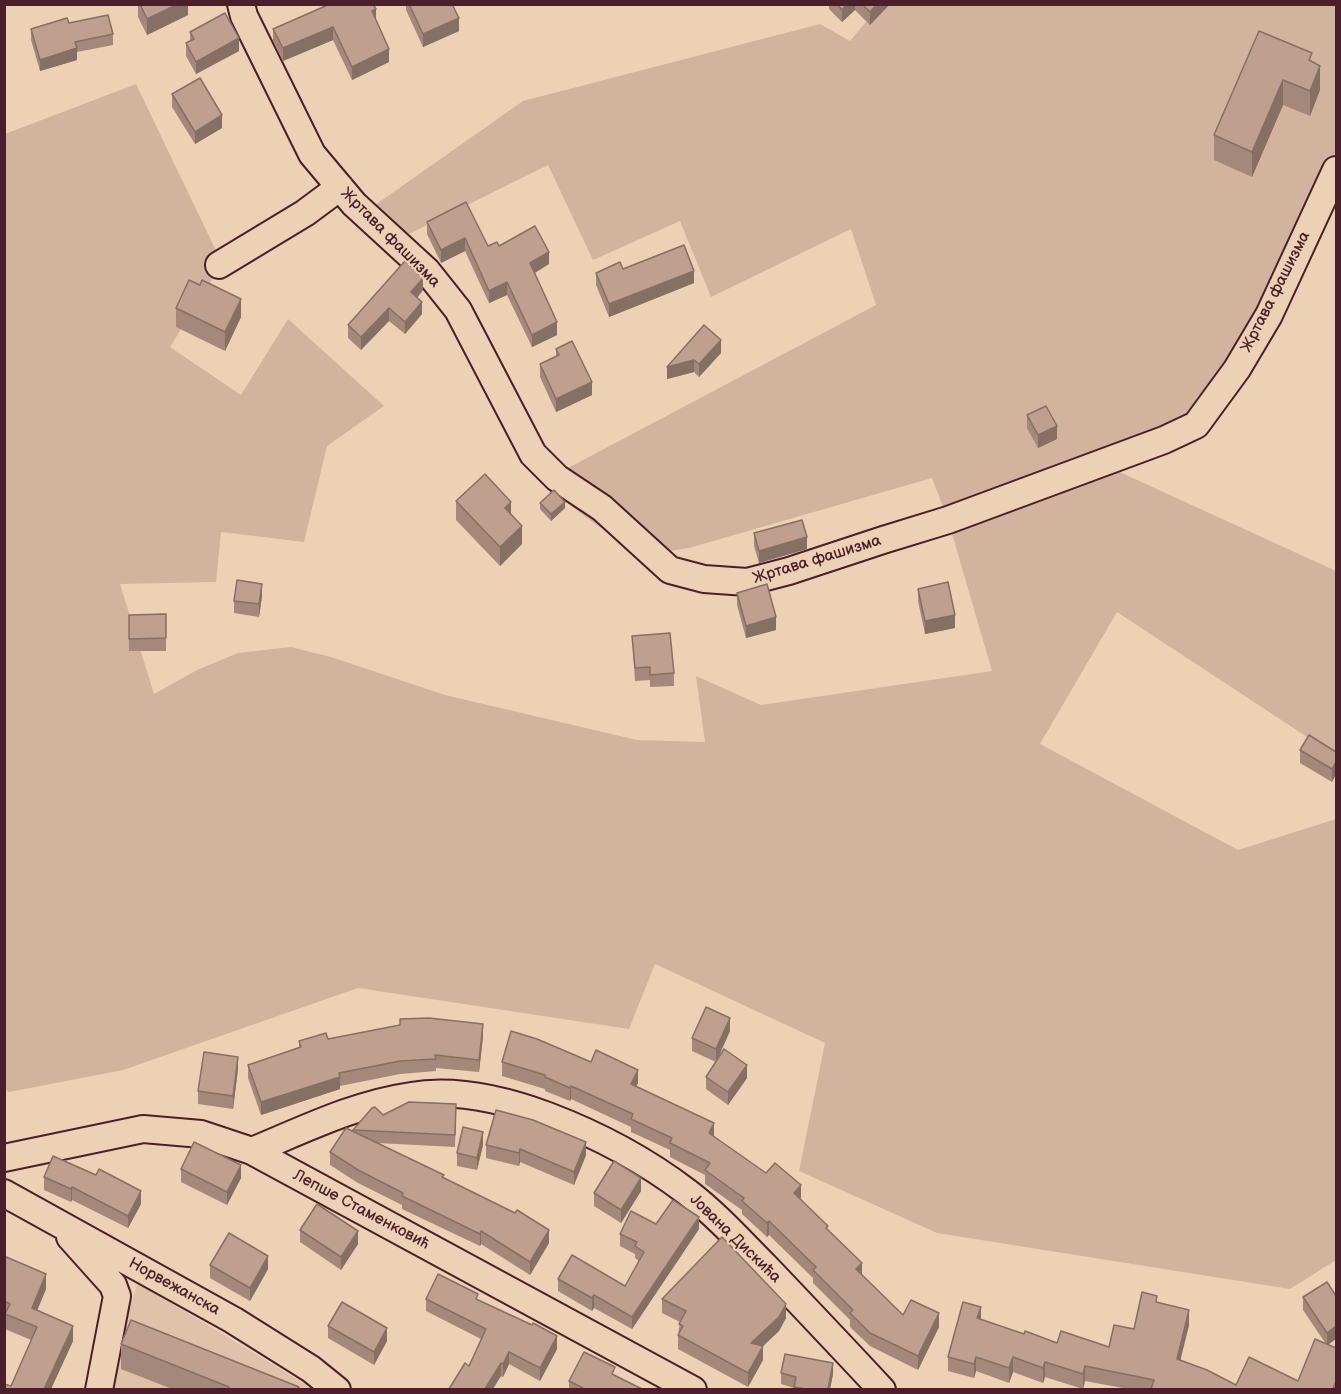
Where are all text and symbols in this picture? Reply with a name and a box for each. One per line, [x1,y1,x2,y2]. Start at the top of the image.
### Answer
street label: Жртава фашизма [336,184,444,292]
street label: Жртава фашизма [1237,228,1315,356]
street label: Жртава фашизма [750,531,884,589]
street label: Лепше Стаменковић [290,1166,432,1254]
street label: Јована Дискића [685,1191,785,1287]
street label: Норвежанска [125,1254,223,1320]

